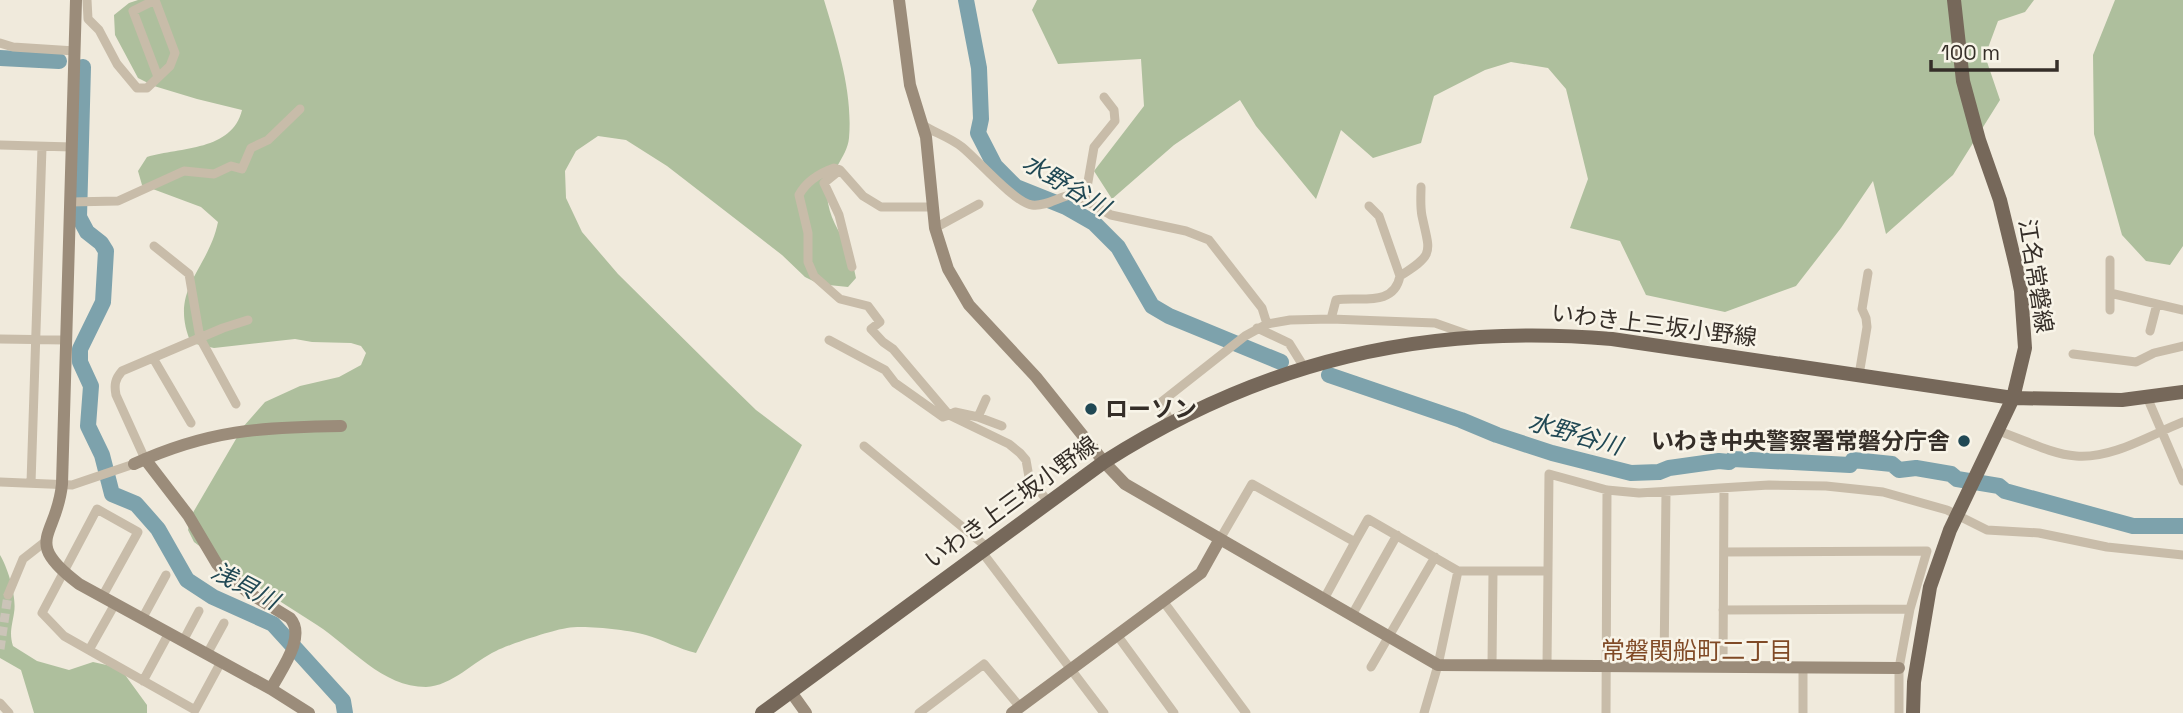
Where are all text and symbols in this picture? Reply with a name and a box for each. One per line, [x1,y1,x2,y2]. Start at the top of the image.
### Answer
scale bar [1931,28,2057,72]
text: 100 m [1941,39,2000,66]
water label: 水野谷川 [1017,147,1118,224]
street label: 江名常磐線 [2012,217,2060,335]
street label: いわき上三坂小野線 [1549,297,1759,353]
place label: ローソン [1105,394,1197,424]
marker: ローソン [1083,401,1099,417]
water label: 水野谷川 [1525,405,1628,462]
place label: いわき中央警察署常磐分庁舎 [1651,426,1950,456]
street label: いわき上三坂小野線 [918,429,1104,575]
marker: いわき中央警察署常磐分庁舎 [1956,433,1972,449]
water label: 浅貝川 [206,555,287,618]
district label: 常磐関船町二丁目 [1601,635,1793,666]

